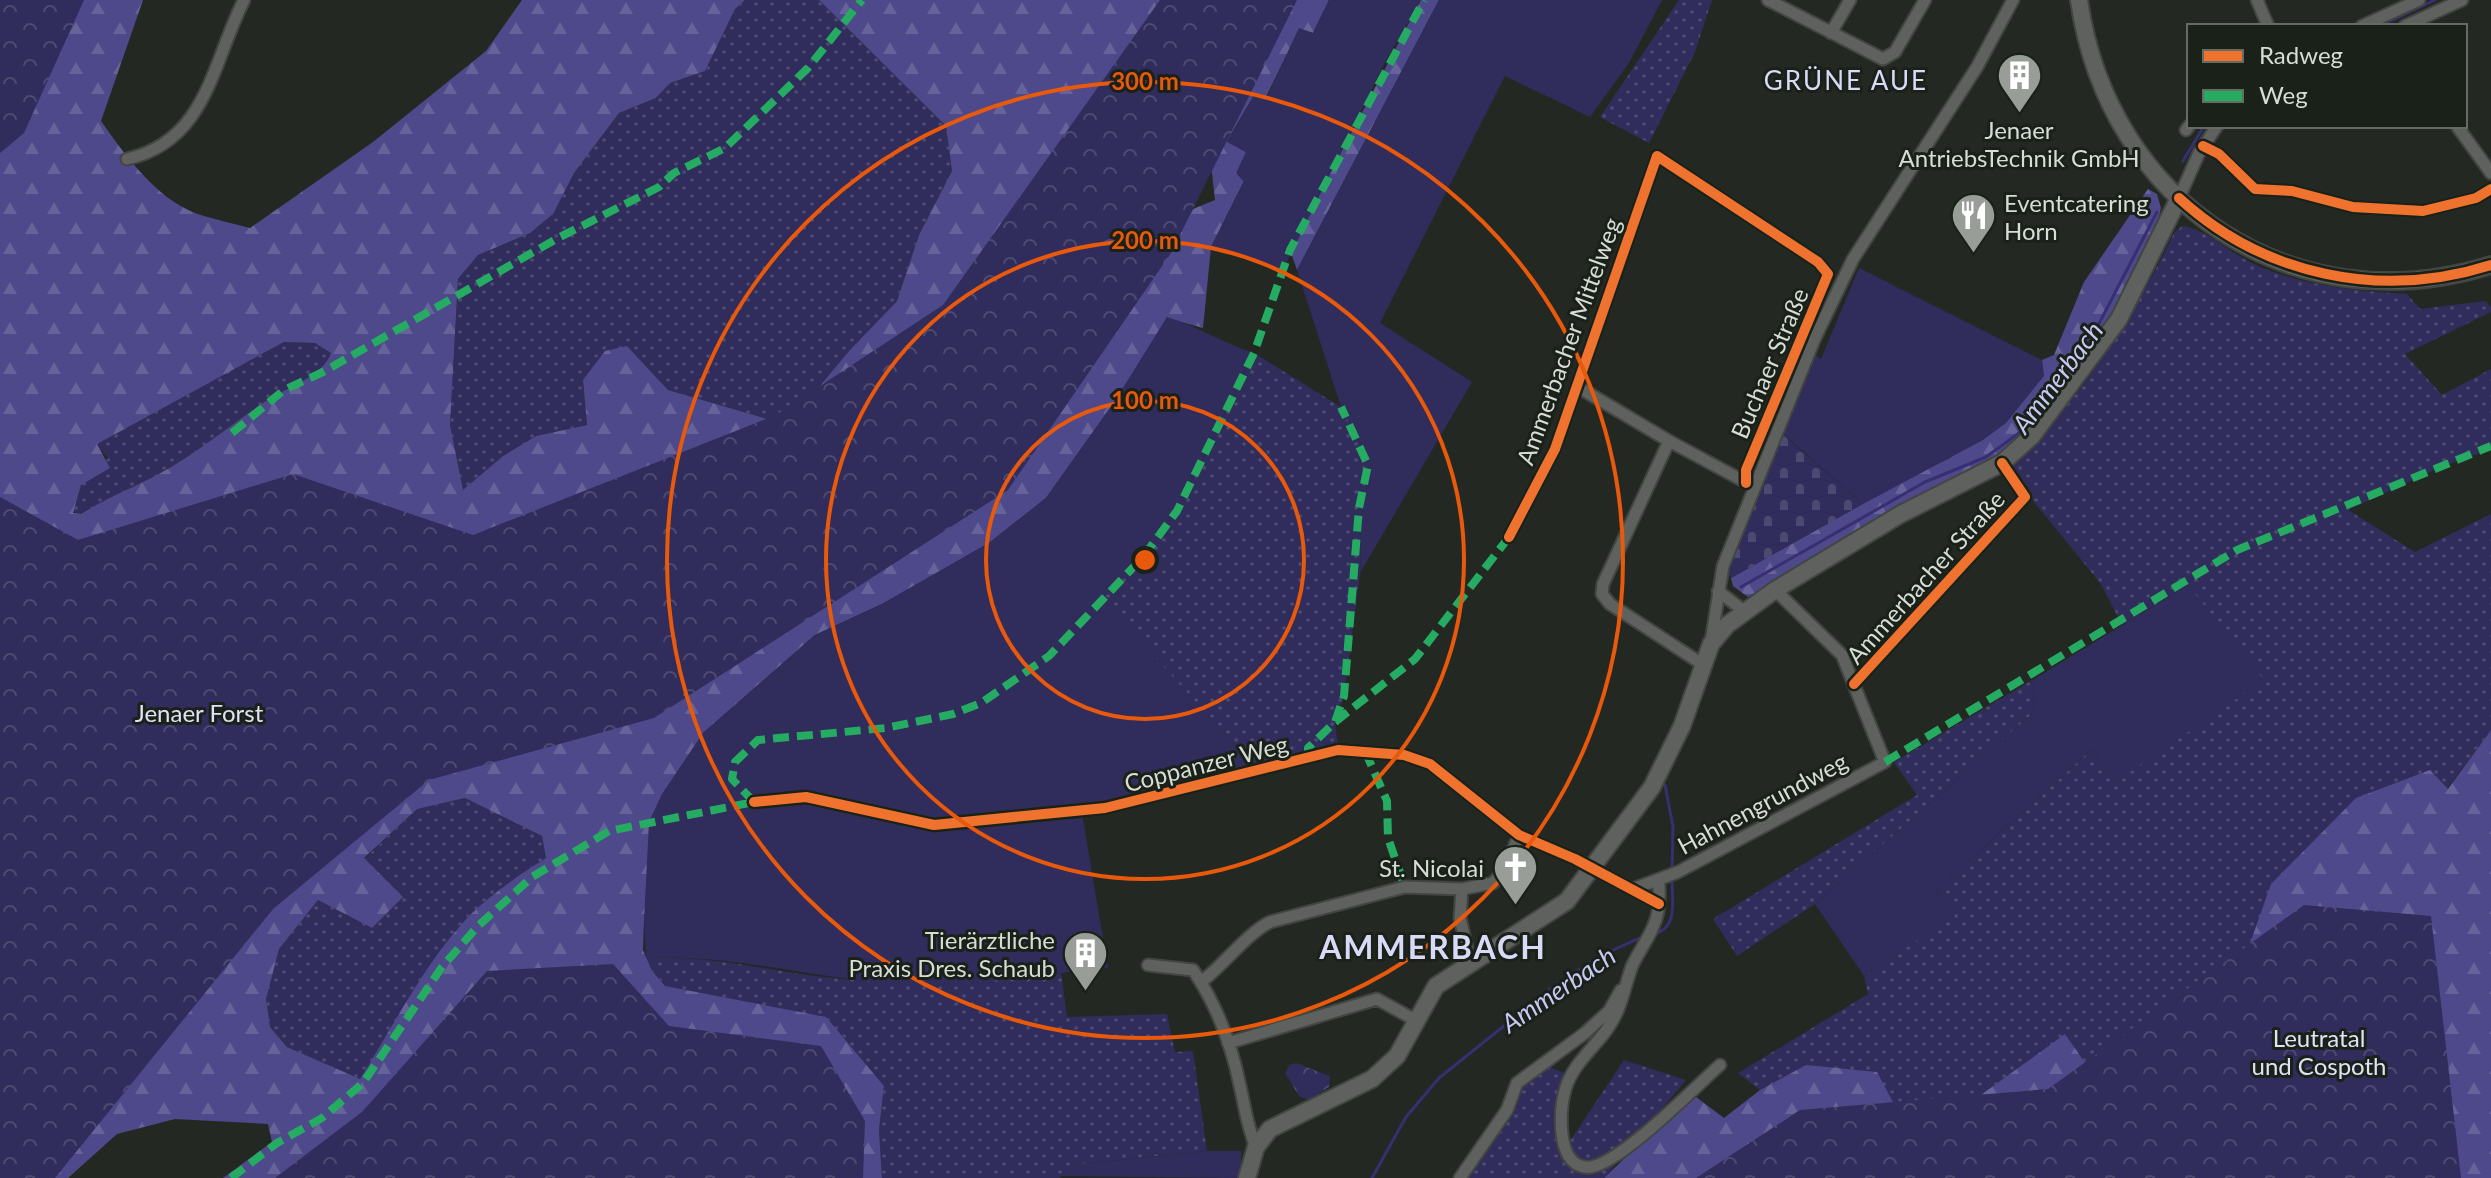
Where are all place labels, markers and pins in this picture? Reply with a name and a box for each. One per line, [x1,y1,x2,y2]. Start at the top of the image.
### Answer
building icon: Jenaer AntriebsTechnik GmbH [1995,51,2043,114]
place label: Jenaer AntriebsTechnik GmbH [1898,115,2140,172]
place label: Eventcatering Horn [2004,188,2149,245]
restaurant icon: Eventcatering Horn [1949,192,1997,255]
centre of rings [1131,546,1159,574]
church icon: St. Nicolai [1491,843,1539,906]
place label: St. Nicolai [1379,853,1484,882]
place label: Tierärztliche Praxis Dres. Schaub [848,925,1055,982]
building icon: Tierärztliche Praxis Dres. Schaub [1062,929,1110,992]

